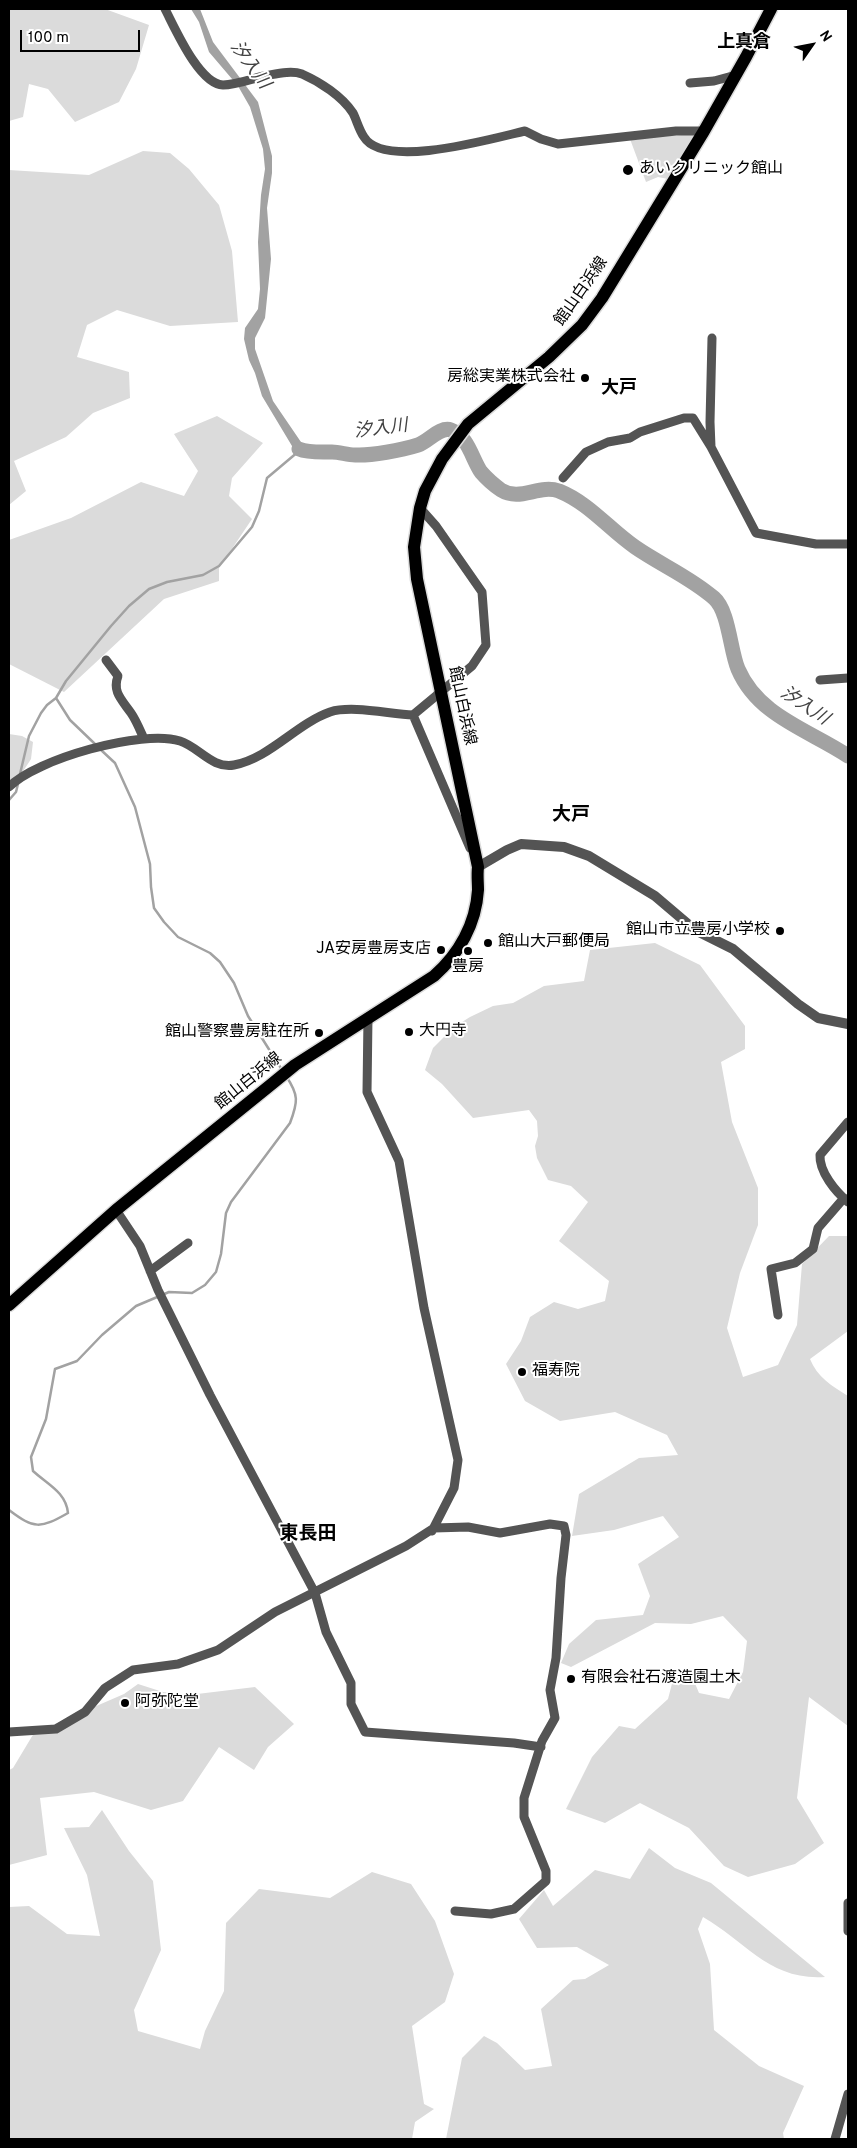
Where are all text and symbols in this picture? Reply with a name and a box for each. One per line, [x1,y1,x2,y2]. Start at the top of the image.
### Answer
scale bar [22,20,142,52]
north arrow [787,20,837,70]
text: N [815,28,835,45]
text: 100 m [28,29,69,48]
district label: 上真倉 [717,32,771,54]
water label: 汐入川 [224,38,274,94]
place label: あいクリニック館山 [639,160,783,180]
marker: あいクリニック館山 [621,163,635,177]
street label: 館山白浜線 [551,254,613,330]
place label: 房総実業株式会社 [447,368,575,388]
marker: 房総実業株式会社 [579,372,591,384]
district label: 大戸 [601,378,637,400]
water label: 汐入川 [353,416,409,444]
street label: 館山白浜線 [443,665,479,747]
water label: 汐入川 [775,683,833,731]
district label: 大戸 [552,805,590,827]
place label: 館山市立豊房小学校 [626,921,770,941]
marker: 館山市立豊房小学校 [774,925,786,937]
place label: 館山大戸郵便局 [498,933,610,953]
marker: 館山大戸郵便局 [482,937,494,949]
place label: JA安房豊房支店 [316,940,431,960]
marker: JA安房豊房支店 [435,944,447,956]
marker: 豊房 [462,945,474,957]
place label: 豊房 [452,958,484,978]
place label: 大円寺 [419,1022,467,1042]
place label: 館山警察豊房駐在所 [165,1023,309,1043]
marker: 大円寺 [403,1026,415,1038]
marker: 館山警察豊房駐在所 [313,1027,325,1039]
street label: 館山白浜線 [212,1049,286,1115]
place label: 福寿院 [532,1362,580,1382]
marker: 福寿院 [516,1366,528,1378]
district label: 東長田 [280,1524,336,1546]
place label: 有限会社石渡造園土木 [581,1669,741,1689]
marker: 有限会社石渡造園土木 [565,1673,577,1685]
place label: 阿弥陀堂 [135,1693,199,1713]
marker: 阿弥陀堂 [119,1697,131,1709]

